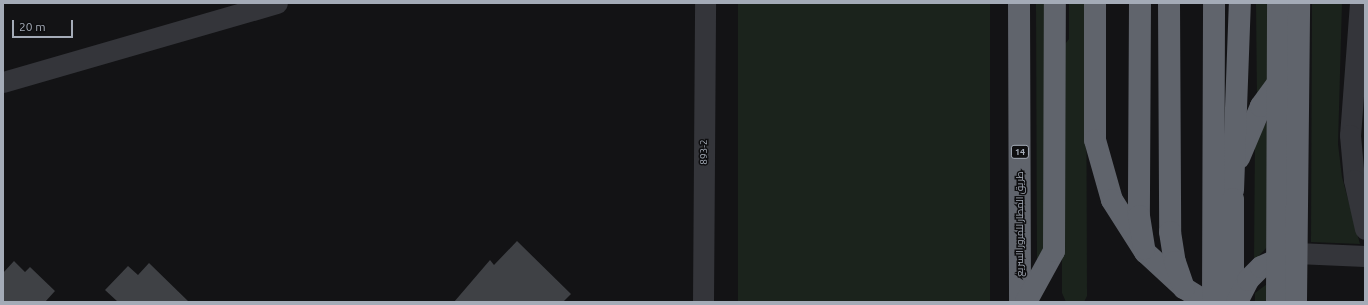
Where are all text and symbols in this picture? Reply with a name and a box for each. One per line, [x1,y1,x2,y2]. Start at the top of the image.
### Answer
scale bar [14,12,75,38]
text: 20 m [19,20,46,33]
street label: 893-2 [698,139,710,165]
road number: 14 [1010,145,1030,159]
street label: طريق المطار للمرور السريع [1014,171,1026,277]

